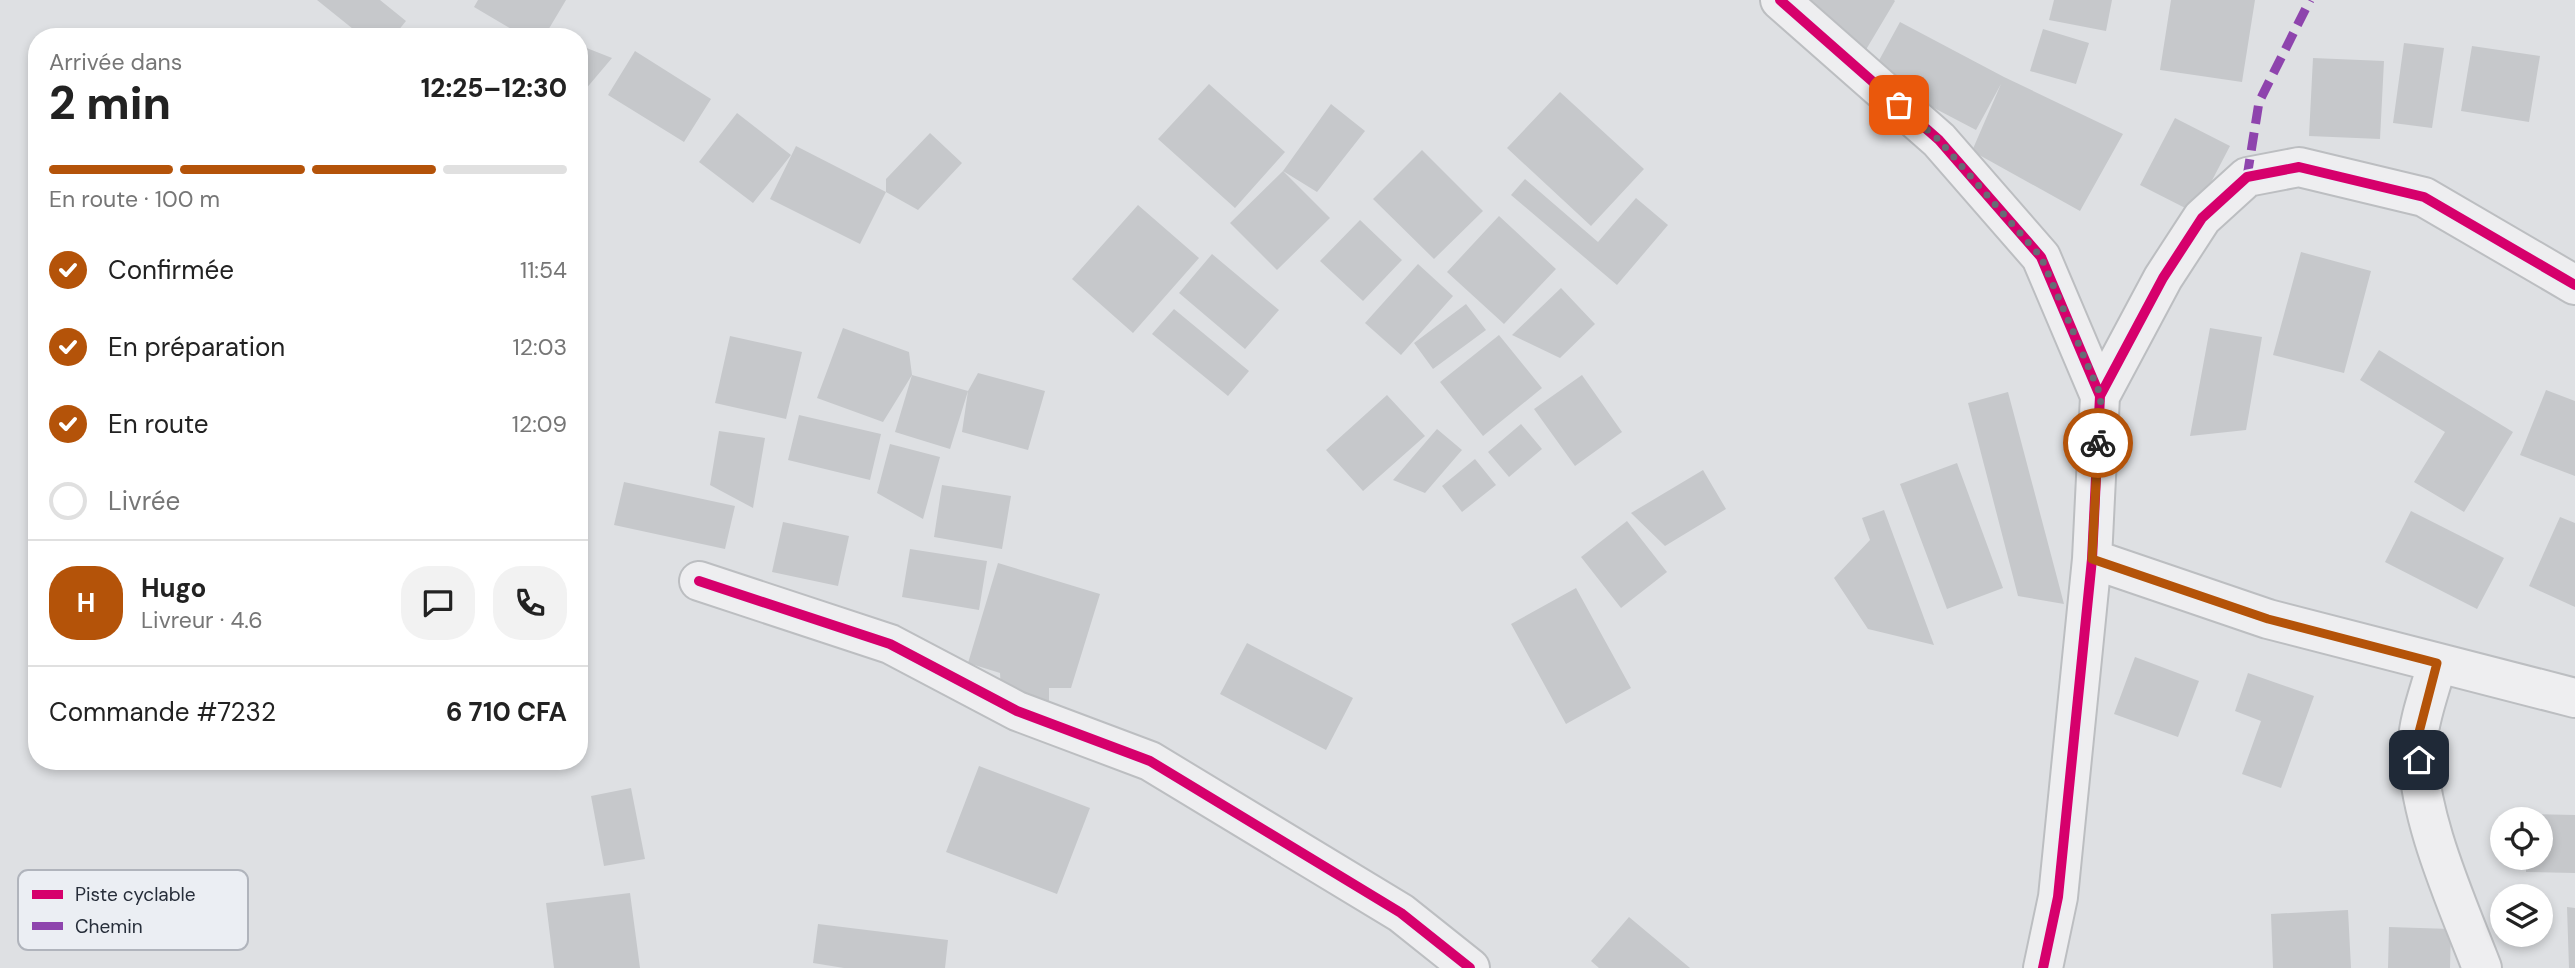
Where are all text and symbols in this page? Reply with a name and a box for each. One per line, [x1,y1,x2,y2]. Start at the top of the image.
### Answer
text: Arrivée dans [49,47,182,77]
text: 12:25–12:30 [421,71,567,105]
text: 2 min [49,73,171,133]
pin [1869,75,1929,135]
icon: bag [1880,86,1918,124]
text: En route · 100 m [49,184,220,214]
icon: check [49,251,87,289]
text: Confirmée [108,253,234,287]
text: 11:54 [520,255,567,285]
icon: check [49,328,87,366]
text: En préparation [108,330,285,364]
text: 12:03 [513,332,567,362]
icon: check [49,405,87,443]
text: En route [108,407,209,441]
courier [2063,408,2133,478]
text: 12:09 [512,409,567,439]
icon: bike [2079,424,2117,462]
text: Livrée [108,484,180,518]
button: chat [401,566,475,640]
button: phone [493,566,567,640]
text: Hugo [141,571,206,605]
text: H [77,586,95,620]
text: Livreur · 4.6 [141,605,263,635]
text: Commande #7232 [49,695,276,729]
text: 6 710 CFA [446,695,567,729]
pin [2389,730,2449,790]
icon: home [2400,741,2438,779]
map controls [2490,807,2553,947]
button: locate [2490,807,2553,870]
legend [18,870,248,950]
text: Piste cyclable [75,882,196,907]
button: layers [2490,884,2553,947]
text: Chemin [75,914,143,939]

